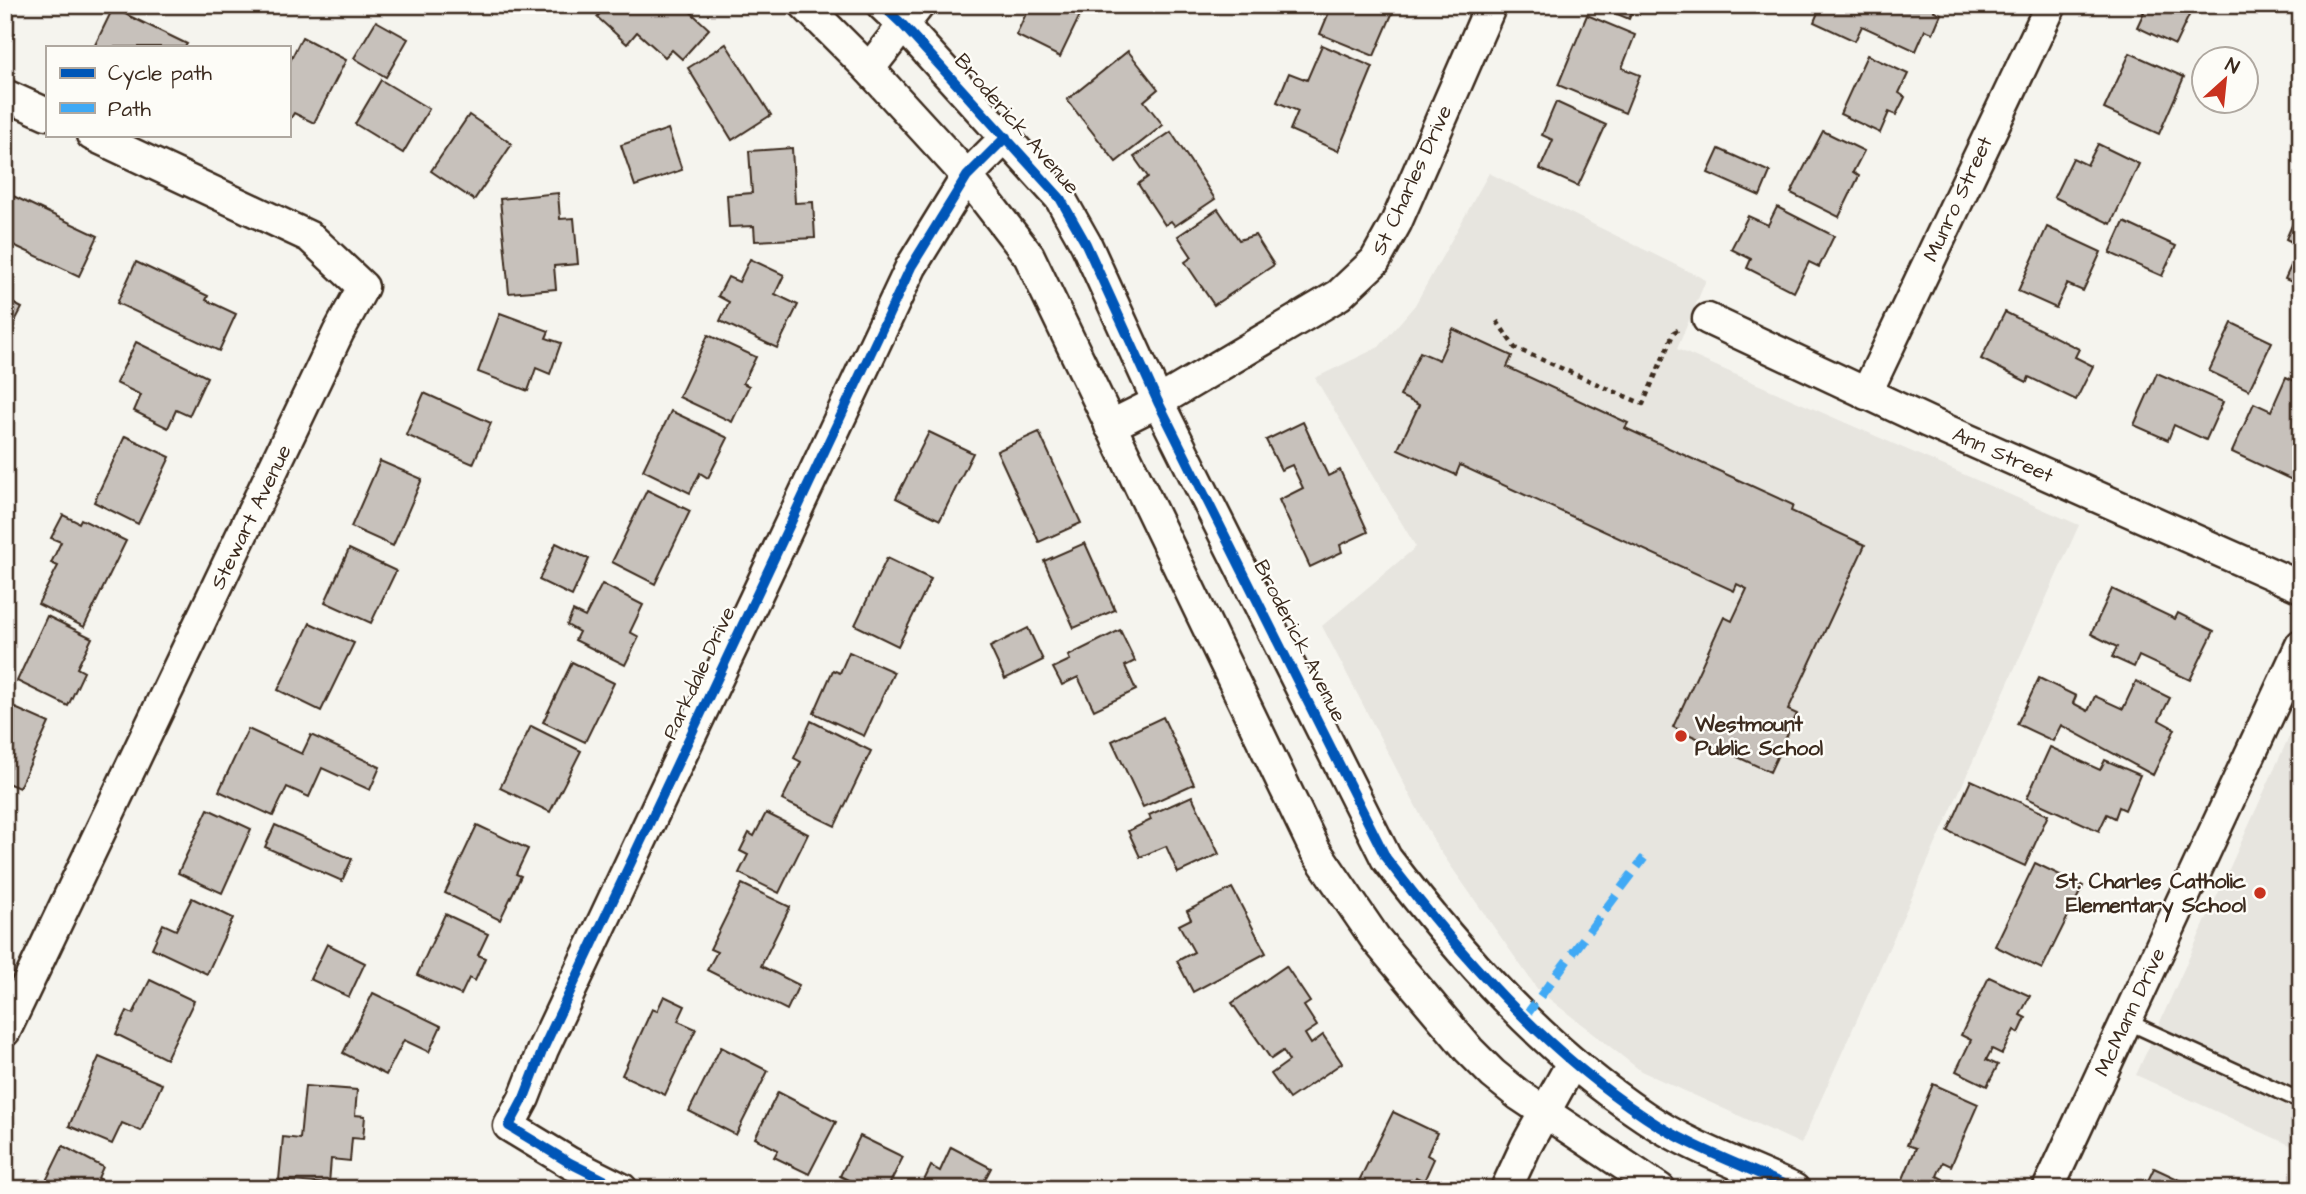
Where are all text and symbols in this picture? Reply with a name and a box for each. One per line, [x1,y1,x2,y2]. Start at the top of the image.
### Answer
legend [46,46,290,136]
north arrow [2190,46,2260,116]
street label: Broderick Avenue [948,47,1086,201]
text: N [2221,51,2244,81]
text: Cycle path [108,59,213,90]
text: Path [108,95,152,124]
street label: St Charles Drive [1365,100,1459,260]
street label: Munro Street [1916,131,2000,266]
street label: Ann Street [1948,420,2059,490]
street label: Stewart Avenue [203,440,299,594]
street label: Broderick Avenue [1247,555,1353,727]
street label: Parkdale Drive [655,602,743,744]
place label: Westmount Public School [1694,710,1824,763]
marker: Westmount Public School [1673,728,1689,744]
place label: St. Charles Catholic Elementary School [2054,867,2247,923]
marker: St. Charles Catholic Elementary School [2252,885,2268,901]
street label: McMann Drive [2088,943,2172,1081]

